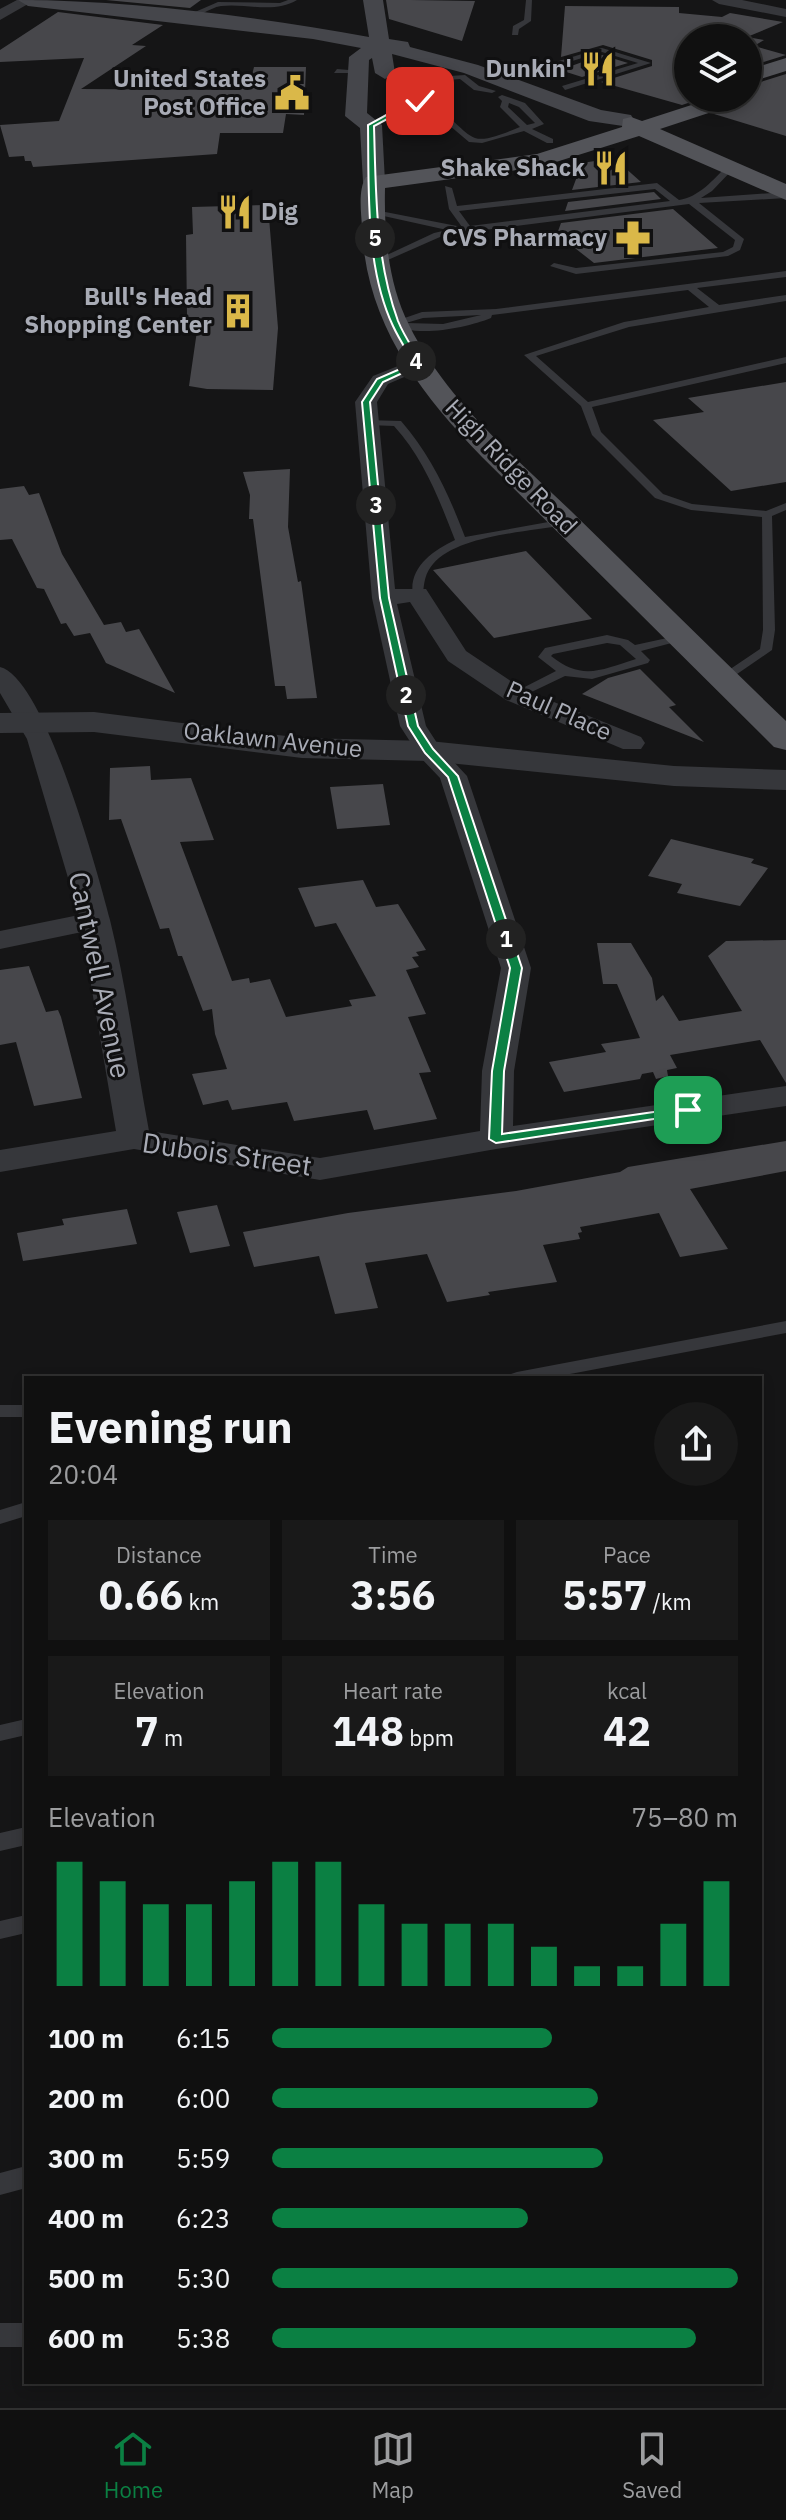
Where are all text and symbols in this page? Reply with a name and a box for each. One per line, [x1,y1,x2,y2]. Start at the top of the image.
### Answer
map controls [674,24,762,112]
button: layers [674,24,762,112]
restaurant icon: Dunkin' [579,50,617,88]
place label: Dunkin' [486,52,572,84]
place label: United States Post Office [113,62,266,122]
pin [386,67,454,135]
public building icon: United States Post Office [273,74,311,112]
icon: check [398,79,442,123]
restaurant icon: Shake Shack [592,149,630,187]
place label: Shake Shack [441,151,585,183]
restaurant icon: Dig [216,193,254,231]
place label: Dig [261,195,299,227]
pin: 5 [355,218,395,258]
pharmacy icon: CVS Pharmacy [614,219,652,257]
place label: CVS Pharmacy [442,221,607,253]
text: 5 [368,223,382,252]
place label: Bull's Head Shopping Center [24,280,212,340]
building icon: Bull's Head Shopping Center [219,292,257,330]
pin: 4 [396,341,436,381]
text: 4 [409,346,423,375]
street label: High Ridge Road [439,392,585,541]
pin: 3 [356,485,396,525]
text: 3 [369,490,383,519]
street label: Paul Place [502,673,617,747]
pin: 2 [386,675,426,715]
text: 2 [399,680,413,709]
street label: Oaklawn Avenue [182,714,364,764]
street label: Cantwell Avenue [61,868,140,1081]
pin: 1 [486,919,526,959]
text: 1 [499,924,513,953]
pin [654,1076,722,1144]
icon: arrive [666,1088,710,1132]
street label: Dubois Street [140,1123,314,1184]
text: Evening run [48,1398,293,1455]
button: share [654,1402,738,1486]
text: 20:04 [48,1457,118,1491]
text: Distance [116,1540,202,1569]
text: Time [368,1540,418,1569]
text: Pace [603,1540,651,1569]
text: 0.66 [99,1569,183,1621]
text: 3:56 [350,1569,436,1621]
text: 5:57 [562,1569,647,1621]
text: km [183,1587,219,1616]
text: /km [647,1587,692,1616]
text: Elevation [113,1676,205,1705]
text: Heart rate [343,1676,443,1705]
text: kcal [607,1676,647,1705]
text: 7 [135,1705,159,1757]
text: 148 [332,1705,404,1757]
text: 42 [603,1705,651,1757]
text: m [159,1723,183,1752]
text: bpm [404,1723,454,1752]
text: Elevation [48,1800,156,1834]
text: 75–80 m [631,1800,738,1834]
text: 100 m [48,2021,124,2055]
text: 6:15 [176,2021,230,2055]
text: 200 m [48,2081,124,2115]
text: 6:00 [176,2081,230,2115]
text: 300 m [48,2141,124,2175]
text: 5:59 [176,2141,230,2175]
text: 400 m [48,2201,124,2235]
text: 6:23 [176,2201,230,2235]
text: 500 m [48,2261,124,2295]
text: 5:30 [176,2261,230,2295]
text: 600 m [48,2321,124,2355]
text: 5:38 [176,2321,230,2355]
tab: Home [104,2427,163,2504]
tab: Map [371,2427,415,2504]
tab: Saved [622,2427,682,2504]

